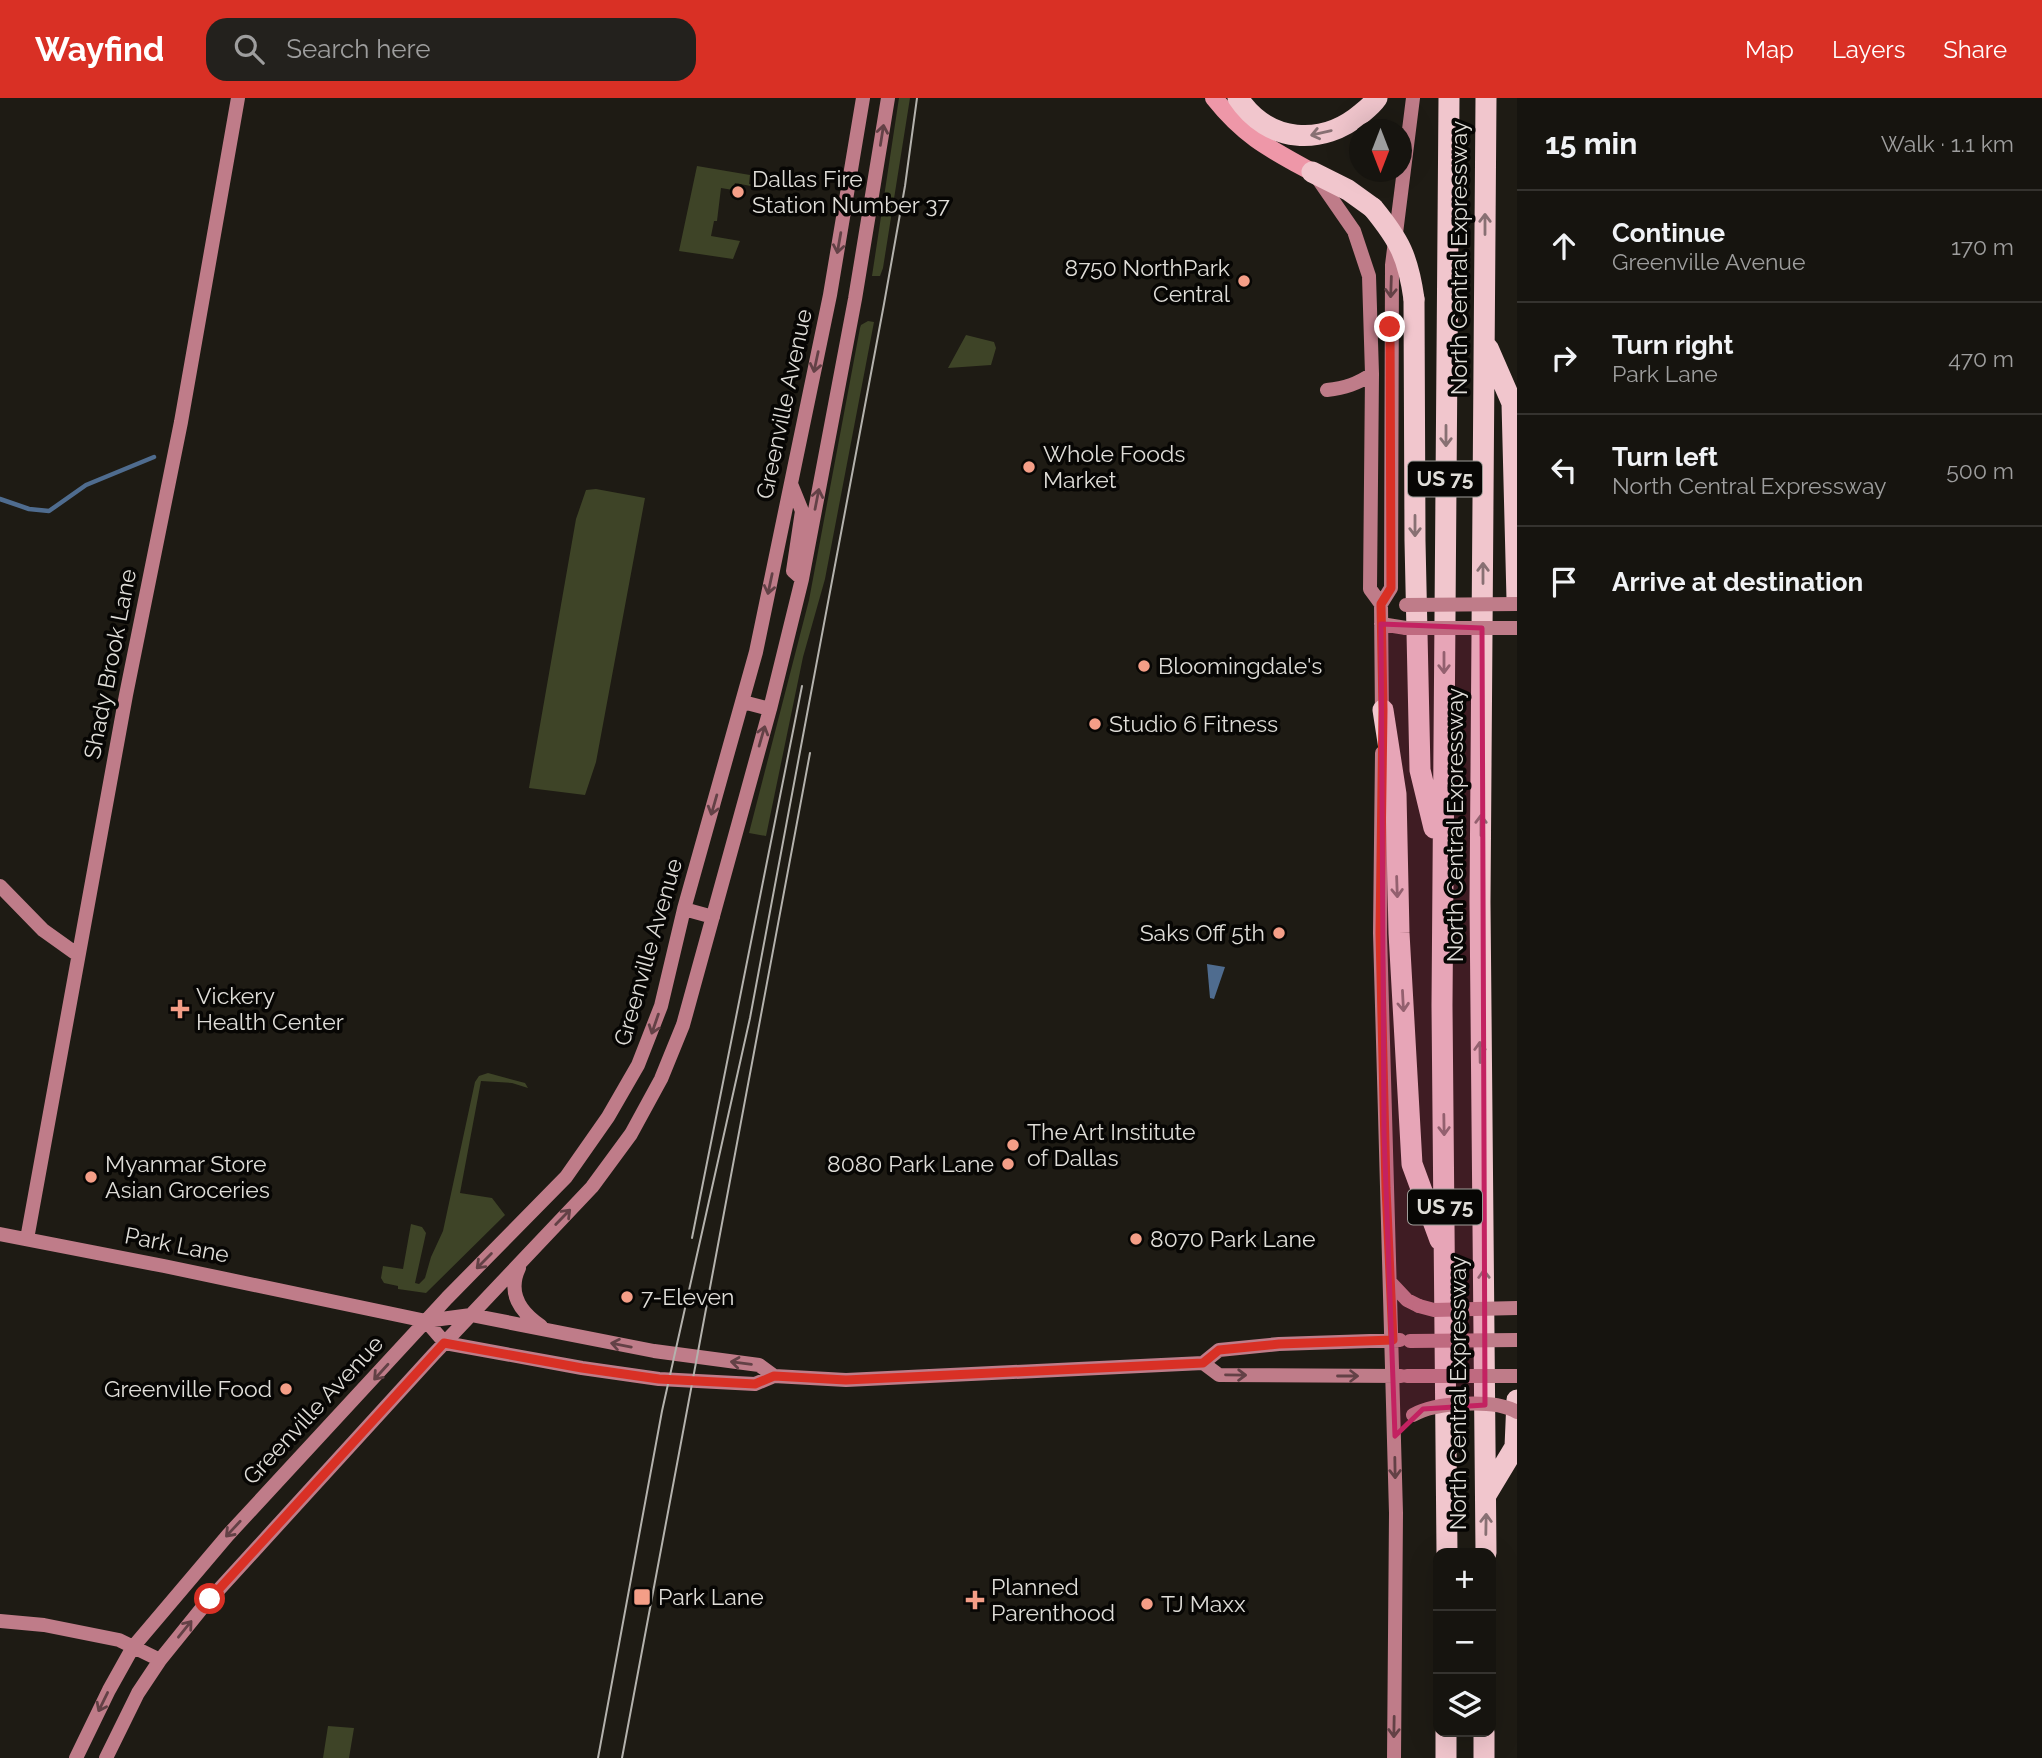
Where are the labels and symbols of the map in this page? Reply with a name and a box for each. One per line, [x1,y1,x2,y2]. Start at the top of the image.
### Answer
north arrow [1349,119,1412,182]
street label: North Central Expressway [1445,121,1472,395]
one-way arrow [876,124,889,147]
one-way arrow [1310,127,1333,141]
place label: Dallas Fire Station Number 37 [752,165,950,218]
marker: Dallas Fire Station Number 37 [730,184,746,200]
one-way arrow [1478,213,1492,236]
one-way arrow [832,231,845,254]
place label: 8750 NorthPark Central [1065,254,1231,307]
marker: 8750 NorthPark Central [1236,273,1252,289]
one-way arrow [1384,276,1397,299]
street label: Greenville Avenue [750,306,817,501]
route end [1374,311,1405,342]
one-way arrow [808,350,822,373]
one-way arrow [1439,424,1453,447]
place label: Whole Foods Market [1043,440,1185,493]
marker: Whole Foods Market [1021,459,1037,475]
road number: US 75 [1408,462,1482,496]
one-way arrow [811,488,824,511]
one-way arrow [1408,515,1422,538]
one-way arrow [1476,562,1489,585]
street label: Shady Brook Lane [78,566,141,761]
one-way arrow [763,572,776,595]
one-way arrow [1437,651,1451,674]
place label: Bloomingdale's [1158,652,1322,679]
marker: Bloomingdale's [1136,658,1152,674]
street label: North Central Expressway [1441,688,1468,962]
place label: Studio 6 Fitness [1109,710,1278,737]
marker: Studio 6 Fitness [1087,716,1103,732]
one-way arrow [757,725,770,747]
one-way arrow [706,794,719,816]
one-way arrow [1474,814,1488,837]
street label: Greenville Avenue [608,855,687,1049]
one-way arrow [1391,875,1404,898]
place label: Saks Off 5th [1140,919,1265,946]
marker: Saks Off 5th [1271,925,1287,941]
place label: Vickery Health Center [196,982,344,1035]
one-way arrow [1396,990,1409,1013]
marker: Vickery Health Center [170,999,190,1019]
one-way arrow [648,1013,660,1035]
one-way arrow [1474,1041,1487,1064]
one-way arrow [1437,1113,1451,1136]
place label: The Art Institute of Dallas [1027,1118,1196,1171]
marker: The Art Institute of Dallas [1005,1137,1021,1153]
place label: Myanmar Store Asian Groceries [105,1150,270,1203]
place label: 8080 Park Lane [827,1150,994,1177]
marker: 8080 Park Lane [1000,1156,1016,1172]
marker: Myanmar Store Asian Groceries [83,1169,99,1185]
road number: US 75 [1408,1190,1482,1224]
one-way arrow [555,1208,572,1225]
street label: Park Lane [123,1221,232,1268]
place label: 8070 Park Lane [1150,1225,1315,1252]
marker: 8070 Park Lane [1128,1231,1144,1247]
one-way arrow [476,1252,493,1269]
street label: North Central Expressway [1444,1256,1471,1530]
one-way arrow [1477,1269,1491,1292]
place label: 7-Eleven [641,1283,735,1310]
marker: 7-Eleven [619,1289,635,1305]
street label: Greenville Avenue [237,1330,388,1490]
one-way arrow [610,1338,633,1351]
one-way arrow [730,1356,753,1369]
one-way arrow [372,1363,389,1380]
one-way arrow [1225,1368,1248,1382]
one-way arrow [1336,1369,1359,1383]
place label: Greenville Food [104,1375,272,1402]
marker: Greenville Food [278,1381,294,1397]
one-way arrow [1388,1457,1402,1480]
one-way arrow [1479,1513,1493,1536]
one-way arrow [225,1520,241,1538]
place label: Planned Parenthood [991,1573,1115,1626]
route start [194,1583,225,1614]
place label: Park Lane [658,1583,764,1610]
marker: Park Lane [632,1587,652,1607]
marker: Planned Parenthood [965,1590,985,1610]
place label: TJ Maxx [1161,1590,1246,1617]
marker: TJ Maxx [1139,1596,1155,1612]
one-way arrow [177,1621,193,1639]
one-way arrow [96,1691,109,1712]
one-way arrow [1388,1715,1401,1738]

